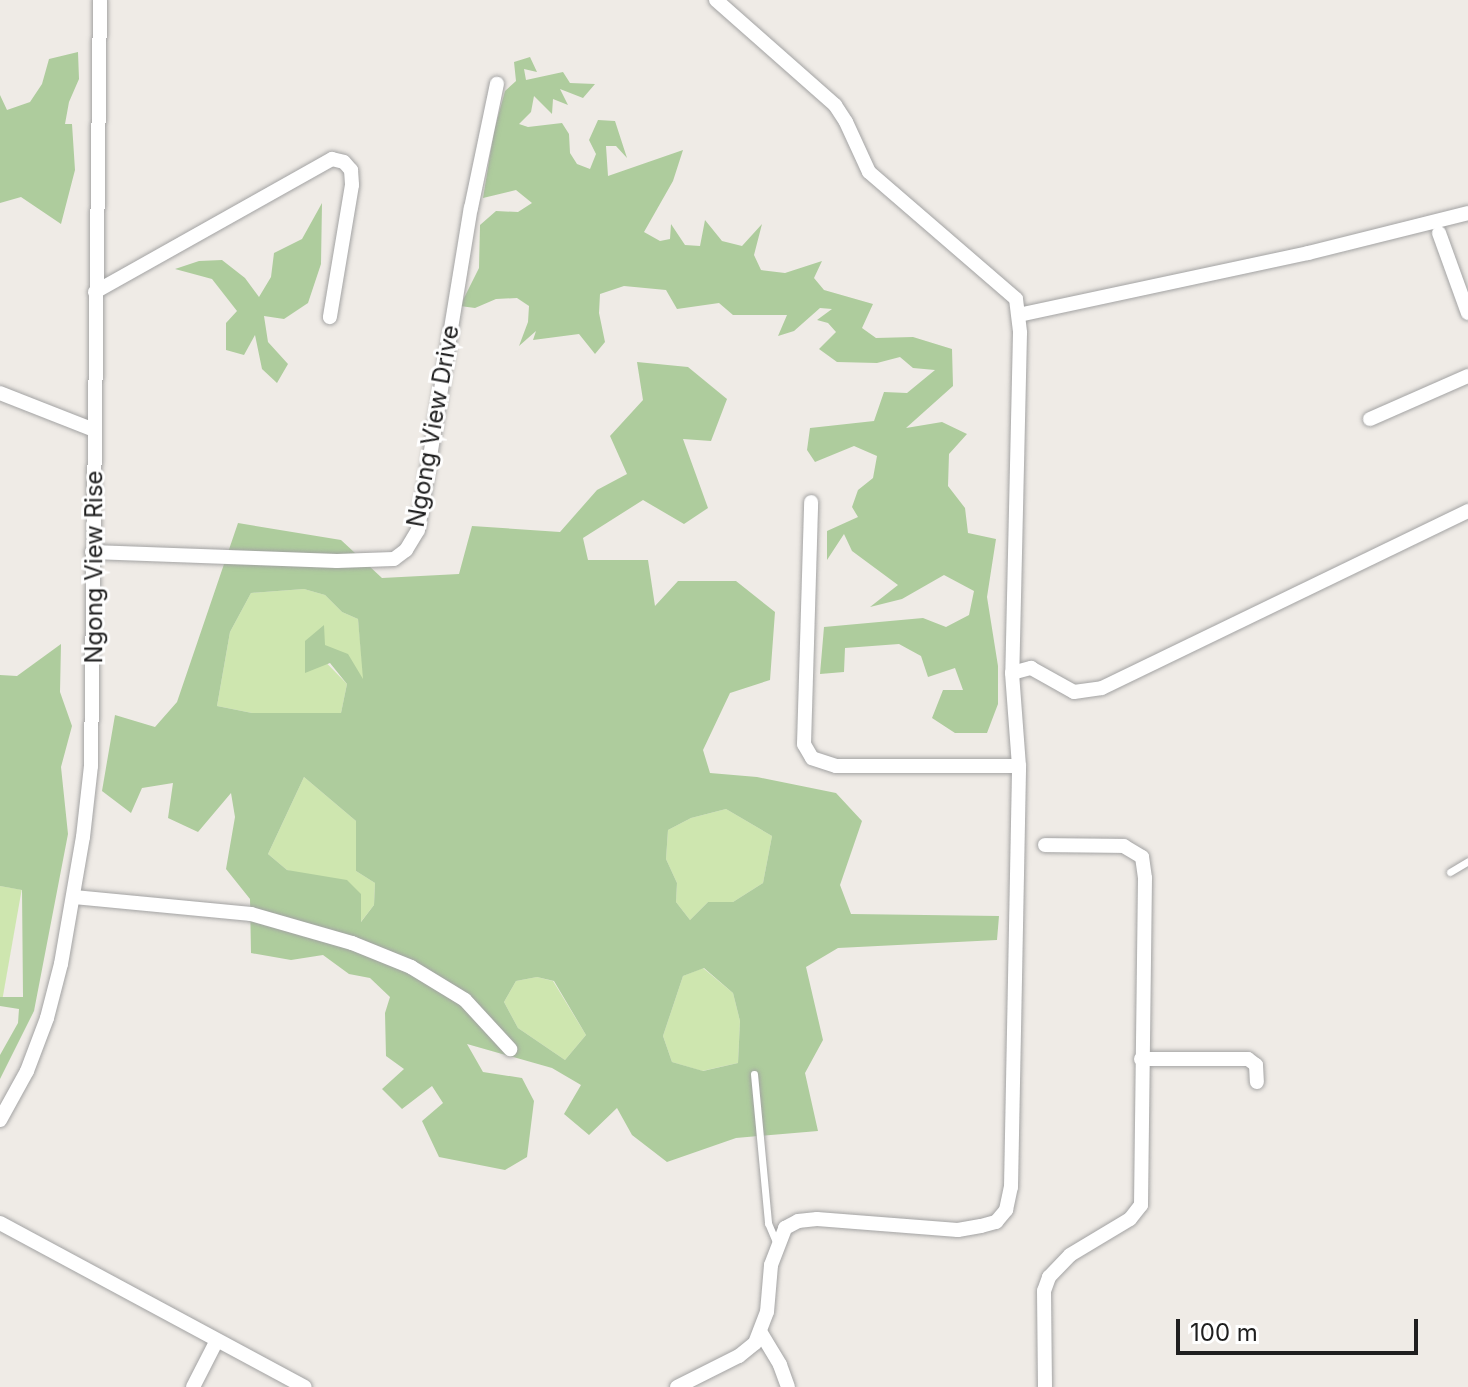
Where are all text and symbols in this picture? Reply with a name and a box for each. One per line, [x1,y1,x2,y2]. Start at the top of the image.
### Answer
street label: Ngong View Drive [401,323,465,529]
street label: Ngong View Rise [80,470,108,664]
scale bar [1180,1303,1422,1353]
text: 100 m [1190,1318,1258,1347]

